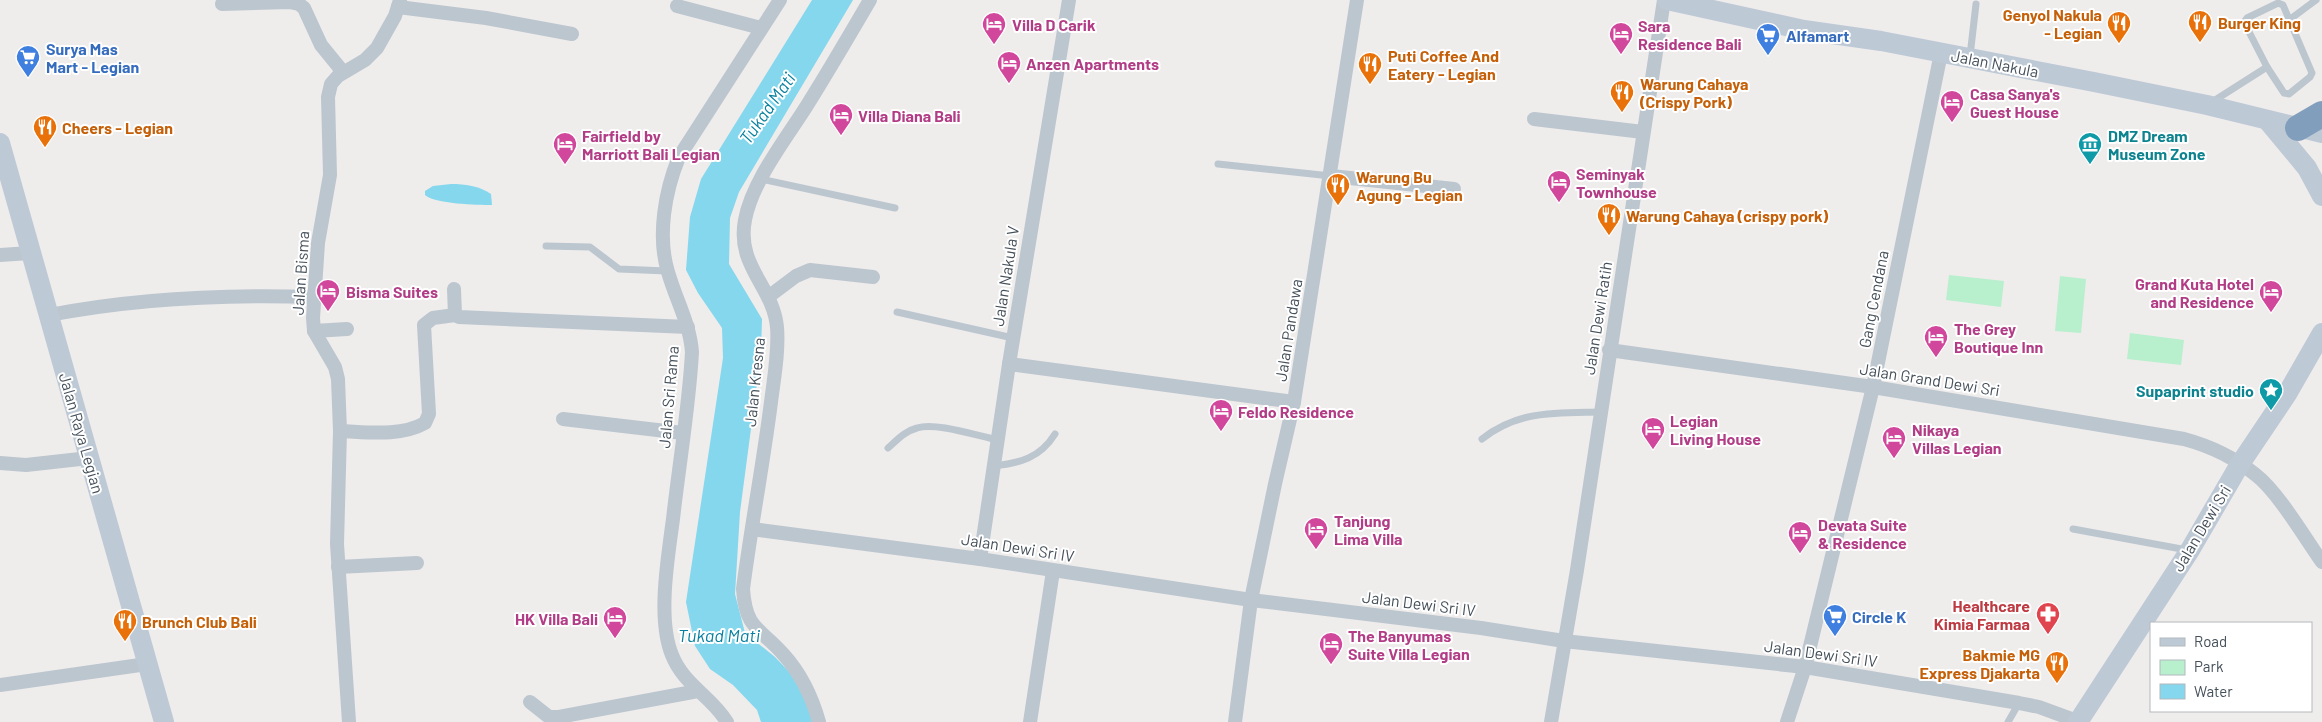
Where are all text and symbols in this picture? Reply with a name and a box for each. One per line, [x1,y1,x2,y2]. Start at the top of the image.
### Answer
place label: Genyol Nakula - Legian [2003,5,2102,42]
restaurant icon: Burger King [2187,9,2213,43]
restaurant icon: Genyol Nakula - Legian [2106,10,2132,44]
hotel icon: Villa D Carik [981,11,1007,45]
place label: Burger King [2218,13,2301,32]
place label: Villa D Carik [1012,15,1096,34]
place label: Sara Residence Bali [1638,16,1742,53]
hotel icon: Sara Residence Bali [1608,21,1634,55]
supermarket icon: Alfamart [1755,22,1781,56]
place label: Alfamart [1786,26,1849,45]
place label: Surya Mas Mart - Legian [46,39,139,76]
supermarket icon: Surya Mas Mart - Legian [15,44,41,78]
street label: Jalan Nakula [1950,45,2040,81]
place label: Puti Coffee And Eatery - Legian [1388,46,1499,83]
hotel icon: Anzen Apartments [996,50,1022,84]
restaurant icon: Puti Coffee And Eatery - Legian [1357,51,1383,85]
place label: Anzen Apartments [1026,54,1159,73]
water label: Tukad Mati [734,68,800,148]
place label: Warung Cahaya (Crispy Pork) [1639,74,1748,111]
restaurant icon: Warung Cahaya (Crispy Pork) [1609,79,1635,113]
place label: Casa Sanya's Guest House [1970,84,2060,121]
hotel icon: Casa Sanya's Guest House [1939,89,1965,123]
hotel icon: Villa Diana Bali [828,102,854,136]
place label: Villa Diana Bali [858,106,961,125]
restaurant icon: Cheers - Legian [32,114,58,148]
place label: Cheers - Legian [62,118,173,137]
place label: Fairfield by Marriott Bali Legian [582,126,720,163]
place label: DMZ Dream Museum Zone [2108,126,2206,163]
hotel icon: Fairfield by Marriott Bali Legian [552,131,578,165]
museum icon: DMZ Dream Museum Zone [2077,131,2103,165]
place label: Seminyak Townhouse [1576,164,1657,201]
place label: Warung Bu Agung - Legian [1356,167,1463,204]
hotel icon: Seminyak Townhouse [1546,169,1572,203]
restaurant icon: Warung Bu Agung - Legian [1325,172,1351,206]
restaurant icon: Warung Cahaya (crispy pork) [1596,202,1622,236]
place label: Warung Cahaya (crispy pork) [1626,206,1829,225]
street label: Jalan Nakula V [988,225,1022,327]
street label: Jalan Bisma [288,230,312,316]
street label: Gang Cendana [1854,249,1892,349]
street label: Jalan Dewi Ratih [1579,260,1615,376]
place label: Grand Kuta Hotel and Residence [2135,274,2254,311]
street label: Jalan Pandawa [1271,277,1305,383]
hotel icon: Bisma Suites [315,278,341,312]
hotel icon: Grand Kuta Hotel and Residence [2258,279,2284,313]
place label: Bisma Suites [346,282,438,301]
place label: The Grey Boutique Inn [1954,319,2043,356]
hotel icon: The Grey Boutique Inn [1923,324,1949,358]
street label: Jalan Kresna [740,337,768,427]
street label: Jalan Sri Rama [654,345,682,449]
street label: Jalan Grand Dewi Sri [1859,359,2001,399]
street label: Jalan Raya Legian [56,370,108,496]
place icon: Supaprint studio [2258,377,2284,411]
place label: Supaprint studio [2136,381,2254,400]
hotel icon: Feldo Residence [1208,398,1234,432]
place label: Feldo Residence [1238,402,1354,421]
place label: Legian Living House [1670,411,1761,448]
hotel icon: Legian Living House [1640,416,1666,450]
place label: Nikaya Villas Legian [1912,420,2002,457]
hotel icon: Nikaya Villas Legian [1881,425,1907,459]
street label: Jalan Dewi Sri [2168,481,2234,575]
place label: Tanjung Lima Villa [1334,511,1403,548]
place label: Devata Suite & Residence [1818,515,1907,552]
hotel icon: Tanjung Lima Villa [1303,516,1329,550]
hotel icon: Devata Suite & Residence [1787,520,1813,554]
street label: Jalan Dewi Sri IV [960,529,1076,565]
street label: Jalan Dewi Sri IV [1361,587,1477,619]
place label: Healthcare Kimia Farmaa [1934,596,2030,633]
pharmacy icon: Healthcare Kimia Farmaa [2035,601,2061,635]
supermarket icon: Circle K [1822,603,1848,637]
hotel icon: HK Villa Bali [602,605,628,639]
place label: Circle K [1852,607,1906,626]
restaurant icon: Brunch Club Bali [112,608,138,642]
place label: HK Villa Bali [515,609,598,628]
place label: Brunch Club Bali [142,612,257,631]
legend [2150,622,2312,712]
water label: Tukad Mati [678,624,761,646]
place label: The Banyumas Suite Villa Legian [1348,626,1470,663]
hotel icon: The Banyumas Suite Villa Legian [1318,631,1344,665]
text: Road [2194,632,2227,650]
street label: Jalan Dewi Sri IV [1763,636,1879,670]
place label: Bakmie MG Express Djakarta [1919,645,2040,682]
restaurant icon: Bakmie MG Express Djakarta [2044,650,2070,684]
text: Park [2194,657,2224,675]
text: Water [2194,682,2233,700]

